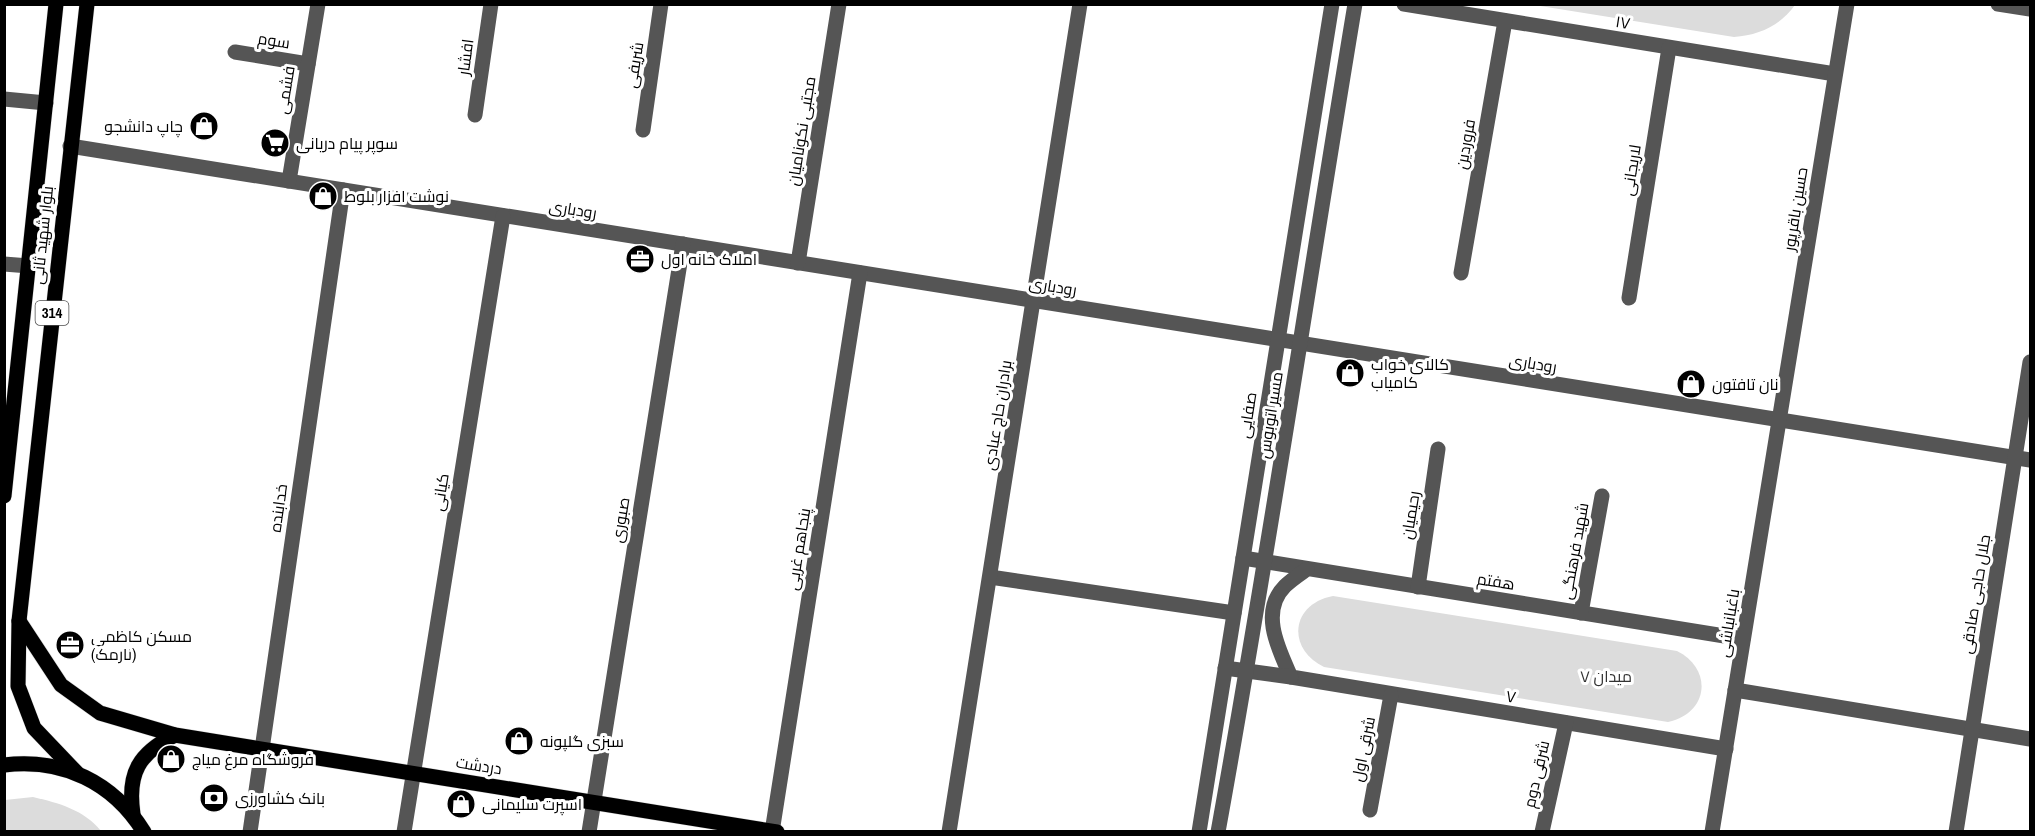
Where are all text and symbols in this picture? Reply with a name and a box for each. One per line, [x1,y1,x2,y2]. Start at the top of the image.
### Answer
street label: ۱۷ [1614,10,1632,34]
street label: سوم [256,27,292,54]
street label: افشار [451,37,478,78]
street label: شریفی [620,40,648,90]
street label: فشمی [270,64,300,116]
street label: مجتبی نکونامیان [781,75,821,187]
shop icon: چاپ دانشجو [188,110,220,142]
place label: چاپ دانشجو [104,115,183,138]
street label: فروردین [1450,117,1480,171]
supermarket icon: سوپر پیام دریانی [259,127,291,159]
place label: سوپر پیام دریانی [296,132,398,155]
street label: لاریجانی [1616,143,1646,197]
street label: حسین باقرپور [1777,165,1813,254]
shop icon: نوشت افزار بلوط [307,180,339,212]
street label: بلوار شهید ثانی [26,185,58,285]
place label: نوشت افزار بلوط [344,185,449,207]
street label: رودباری [547,194,599,224]
office icon: املاک خانه اول [624,243,656,275]
place label: املاک خانه اول [661,248,757,270]
street label: رودباری [1027,271,1079,301]
road number: 314 [36,301,68,325]
street label: رودباری [1507,348,1559,378]
place label: کالای خواب کامیاب [1371,353,1449,393]
shop icon: کالای خواب کامیاب [1334,357,1366,389]
street label: برادران حاج عبادی [977,358,1018,472]
shop icon: نان تافتون [1675,368,1707,400]
street label: مسیر اتوبوس [1252,370,1288,460]
place label: نان تافتون [1712,373,1779,395]
street label: صفایی [1232,390,1262,440]
street label: کیانی [426,472,454,512]
street label: خدابنده [264,482,292,534]
street label: رحیمیان [1395,489,1425,541]
street label: صبوری [606,496,634,544]
street label: شهید فرهنگی [1555,501,1593,601]
street label: پنجاهم غربی [781,506,816,592]
street label: جلال حاجی صادقی [1955,533,1995,655]
street label: هفتم [1475,567,1517,596]
street label: باغبانباشی [1712,587,1744,659]
place label: مسکن کاظمی (نارمک) [91,625,192,665]
office icon: مسکن کاظمی (نارمک) [54,629,86,661]
park label: میدان ۷ [1580,665,1632,687]
street label: ۷ [1504,684,1518,708]
street label: شرقی اول [1346,715,1380,783]
shop icon: سبزی گلپونه [503,725,535,757]
place label: سبزی گلپونه [540,730,624,752]
street label: شرقی دوم [1518,738,1555,810]
shop icon: فروشگاه مرغ میاچ [155,743,187,775]
place label: فروشگاه مرغ میاچ [192,748,314,771]
street label: دردشت [455,751,503,779]
bank icon: بانک کشاورزی [198,782,230,814]
place label: بانک کشاورزی [235,787,325,809]
shop icon: اسپرت سلیمانی [445,788,477,820]
place label: اسپرت سلیمانی [482,793,582,816]

